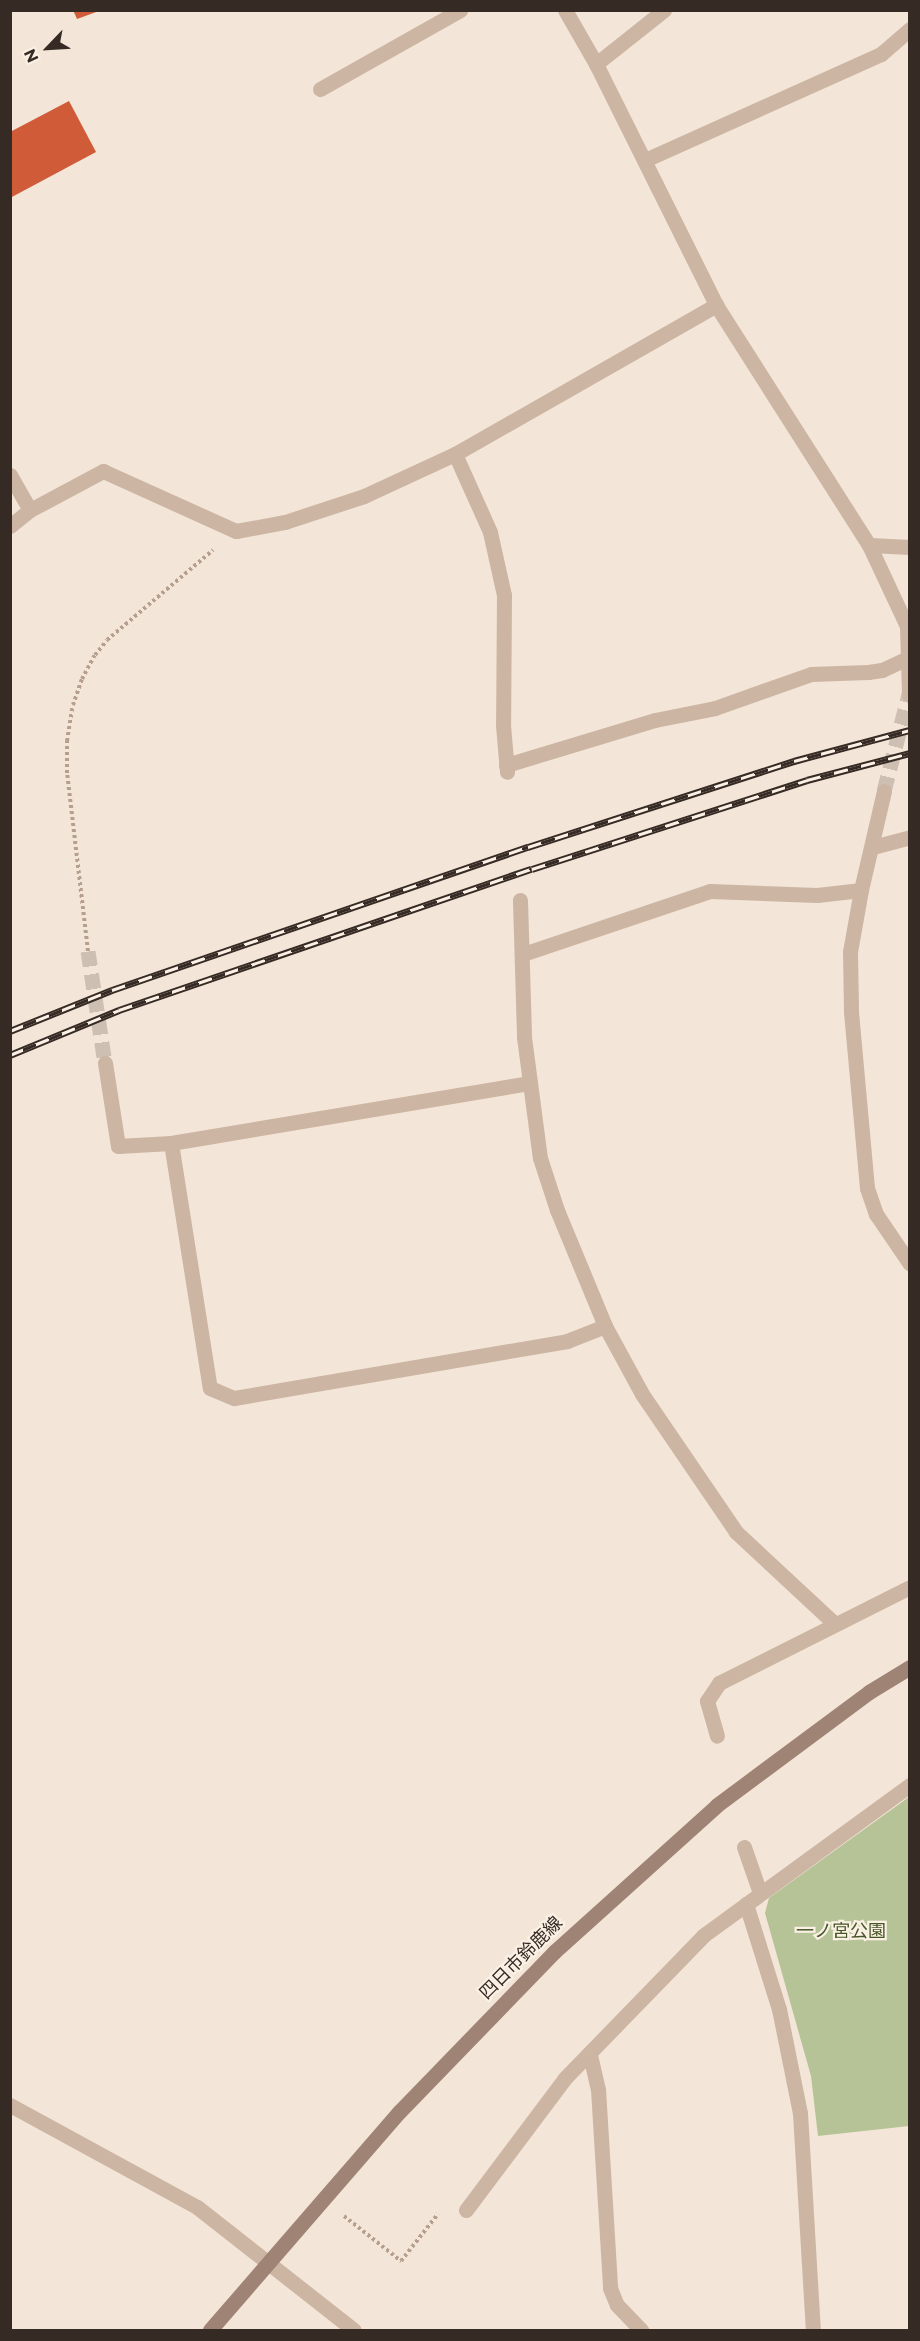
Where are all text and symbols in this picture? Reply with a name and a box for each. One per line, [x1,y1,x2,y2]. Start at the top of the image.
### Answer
north arrow [18,18,78,78]
text: N [20,46,43,66]
street label: 四日市鈴鹿線 [475,1912,567,2004]
park label: 一ノ宮公園 [796,1920,886,1942]

